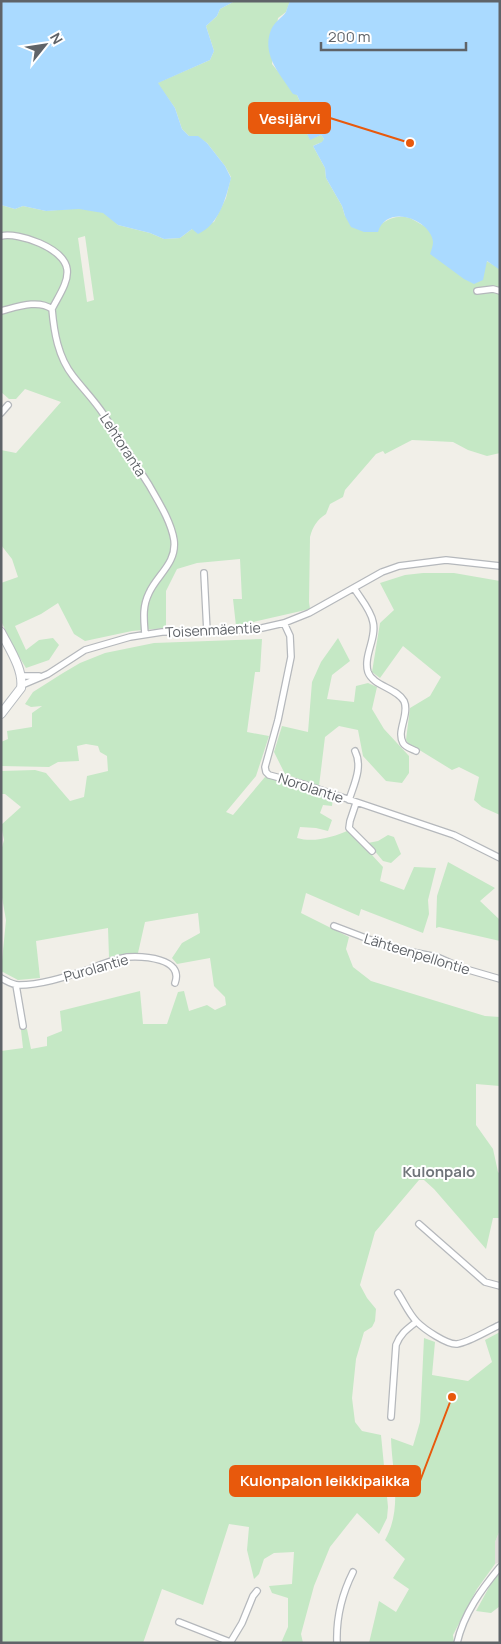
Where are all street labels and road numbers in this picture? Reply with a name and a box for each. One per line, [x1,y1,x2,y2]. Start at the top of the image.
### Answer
street label: Lehtoranta [96,410,151,480]
street label: Toisenmäentie [165,618,261,641]
street label: Norolantie [276,768,346,807]
street label: Lähteenpellontie [362,928,472,979]
street label: Purolantie [61,949,130,986]

